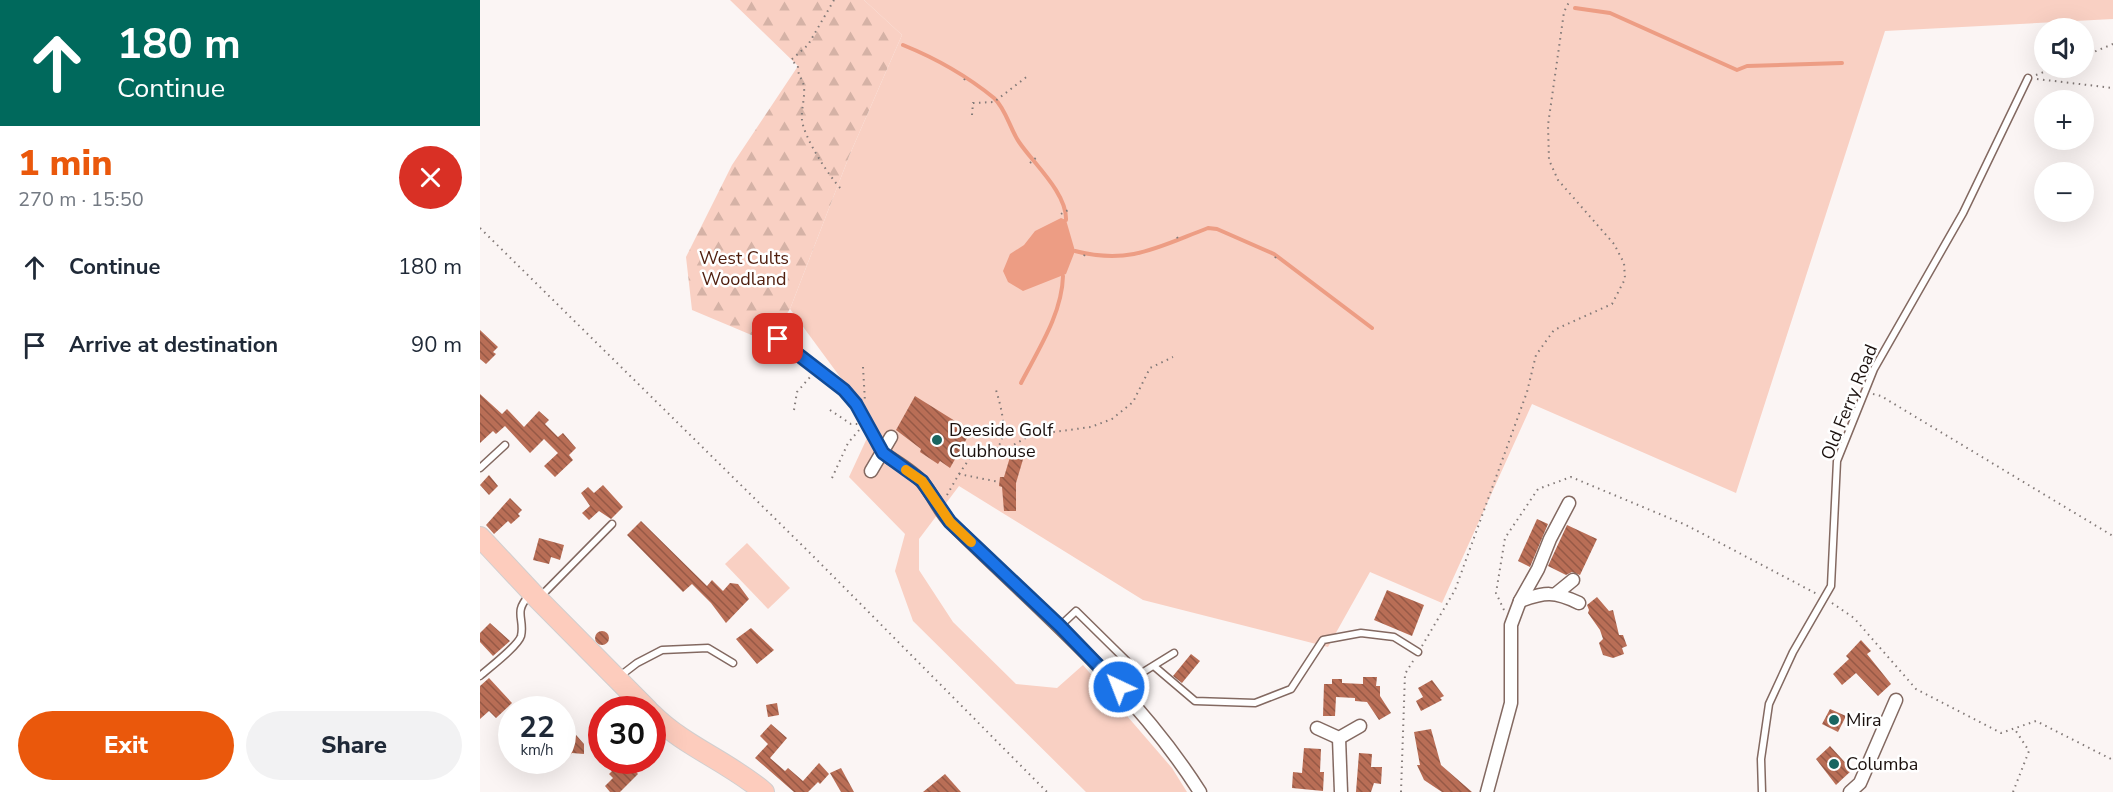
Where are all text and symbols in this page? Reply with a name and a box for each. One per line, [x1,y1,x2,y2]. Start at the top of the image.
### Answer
text: 180 m [117,16,241,73]
map controls [2034,18,2094,222]
button: sound [2034,18,2094,78]
icon: ahead [18,24,96,102]
text: Continue [117,70,225,107]
button: + [2034,90,2094,150]
text: 1 min [18,139,113,188]
button: close [399,146,462,209]
button: − [2034,162,2094,222]
text: 270 m · 15:50 [18,186,144,213]
park label: West Cults Woodland [699,246,789,291]
icon: ahead [18,251,51,284]
text: Continue [69,252,160,282]
text: 180 m [398,252,462,282]
pin [752,313,803,364]
icon: arrive [761,322,794,355]
icon: arrive [18,329,51,362]
text: Arrive at destination [69,330,278,360]
text: 90 m [411,330,462,360]
street label: Old Ferry Road [1815,341,1883,463]
place label: Deeside Golf Clubhouse [949,418,1054,463]
marker: Deeside Golf Clubhouse [930,433,944,447]
position arrow [1087,655,1151,719]
speed limit sign: 30 [588,696,666,774]
text: 22 [519,707,555,748]
place label: Mira [1846,708,1881,732]
button: Exit [18,711,234,780]
button: Share [246,711,462,780]
marker: Mira [1827,713,1841,727]
text: km/h [520,740,554,760]
place label: Columba [1846,752,1918,776]
marker: Columba [1827,757,1841,771]

